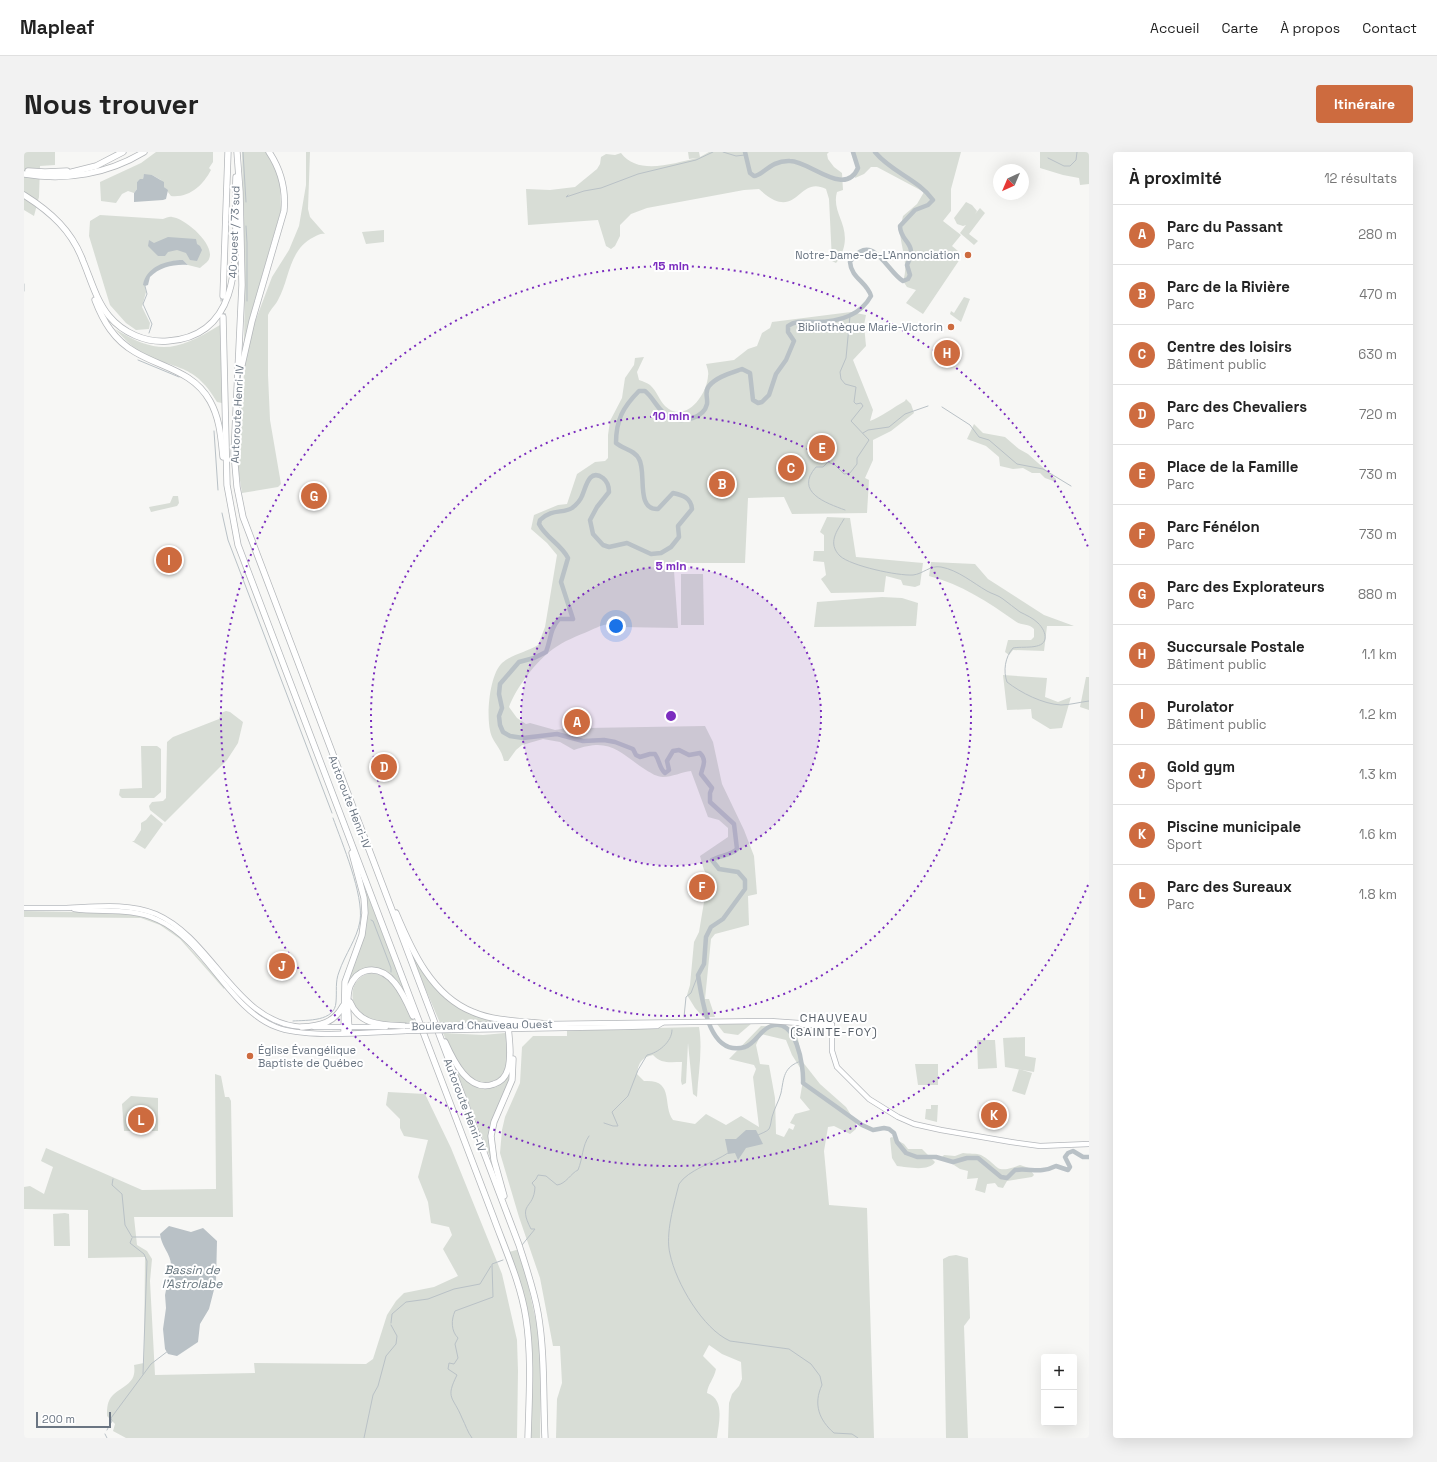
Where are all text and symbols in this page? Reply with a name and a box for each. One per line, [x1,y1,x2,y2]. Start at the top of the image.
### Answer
text: Mapleaf [20,15,94,40]
text: Accueil [1150,19,1199,37]
text: Carte [1221,19,1258,37]
text: À propos [1280,19,1340,37]
text: Contact [1362,19,1417,37]
button: Itinéraire [1316,85,1413,123]
text: Nous trouver [24,86,199,122]
north arrow [993,164,1029,200]
text: À proximité [1129,167,1222,189]
text: 12 résultats [1324,170,1397,187]
street label: 40 ouest / 73 sud [225,186,243,278]
text: Parc du Passant [1167,217,1283,236]
text: A [1138,226,1146,243]
text: 280 m [1358,226,1397,243]
text: Parc [1167,236,1195,253]
place label: Notre-Dame-de-L'Annonciation [795,248,960,262]
marker: Notre-Dame-de-L'Annonciation [963,250,973,260]
text: 15 min [653,258,689,274]
text: Parc de la Rivière [1167,277,1290,296]
text: B [1138,286,1146,303]
text: 470 m [1359,286,1397,303]
text: Parc [1167,296,1195,313]
place label: Bibliothèque Marie-Victorin [798,320,943,334]
marker: Bibliothèque Marie-Victorin [946,322,956,332]
text: Centre des loisirs [1167,337,1292,356]
pin: H [934,338,960,368]
text: C [1138,346,1146,363]
text: 630 m [1358,346,1397,363]
text: Bâtiment public [1167,356,1267,373]
street label: Autoroute Henri-IV [227,364,247,464]
text: Parc des Chevaliers [1167,397,1307,416]
text: D [1138,406,1146,423]
text: 720 m [1359,406,1397,423]
text: 10 min [652,408,690,424]
text: Parc [1167,416,1195,433]
pin: E [809,433,835,463]
pin: C [778,453,804,483]
text: Place de la Famille [1167,457,1298,476]
text: E [1138,466,1146,483]
text: 730 m [1359,466,1397,483]
pin: B [709,469,735,499]
text: Parc [1167,476,1195,493]
pin: G [301,481,327,511]
text: Parc Fénélon [1167,517,1260,536]
text: F [1139,526,1145,543]
text: 730 m [1359,526,1397,543]
text: Parc [1167,536,1195,553]
pin: I [156,545,182,575]
text: 5 min [655,558,687,574]
text: Parc des Explorateurs [1167,577,1325,596]
text: G [1138,586,1146,603]
text: 880 m [1358,586,1397,603]
text: Parc [1167,596,1195,613]
your location [606,616,626,636]
text: Succursale Postale [1167,637,1305,656]
text: H [1138,646,1146,663]
text: 1.1 km [1362,646,1397,663]
text: Bâtiment public [1167,656,1267,673]
text: Purolator [1167,697,1234,716]
text: I [1140,706,1144,723]
text: 1.2 km [1359,706,1397,723]
pin: A [564,707,590,737]
centre of rings [664,709,678,723]
text: Bâtiment public [1167,716,1267,733]
pin: D [371,752,397,782]
street label: Autoroute Henri-IV [326,753,374,851]
text: Gold gym [1167,757,1235,776]
text: J [1138,766,1146,783]
text: 1.3 km [1359,766,1397,783]
text: Sport [1167,776,1202,793]
text: Piscine municipale [1167,817,1301,836]
text: K [1138,826,1146,843]
text: 1.6 km [1359,826,1397,843]
text: Sport [1167,836,1202,853]
pin: F [689,872,715,902]
text: Parc des Sureaux [1167,877,1292,896]
text: L [1138,886,1146,903]
text: 1.8 km [1359,886,1397,903]
text: Parc [1167,896,1195,913]
pin: J [269,951,295,981]
district label: CHAUVEAU (SAINTE-FOY) [790,1010,878,1040]
street label: Boulevard Chauveau Ouest [411,1017,553,1033]
place label: Église Évangélique Baptiste de Québec [258,1043,363,1070]
marker: Église Évangélique Baptiste de Québec [245,1051,255,1061]
street label: Autoroute Henri-IV [441,1056,489,1154]
pin: K [981,1100,1007,1130]
pin: L [128,1105,154,1135]
water label: Bassin de l'Astrolabe [162,1262,223,1292]
map controls [1041,1354,1077,1426]
button: + [1041,1354,1077,1390]
button: − [1041,1390,1077,1426]
scale bar [36,1410,111,1429]
text: 200 m [42,1412,75,1426]

